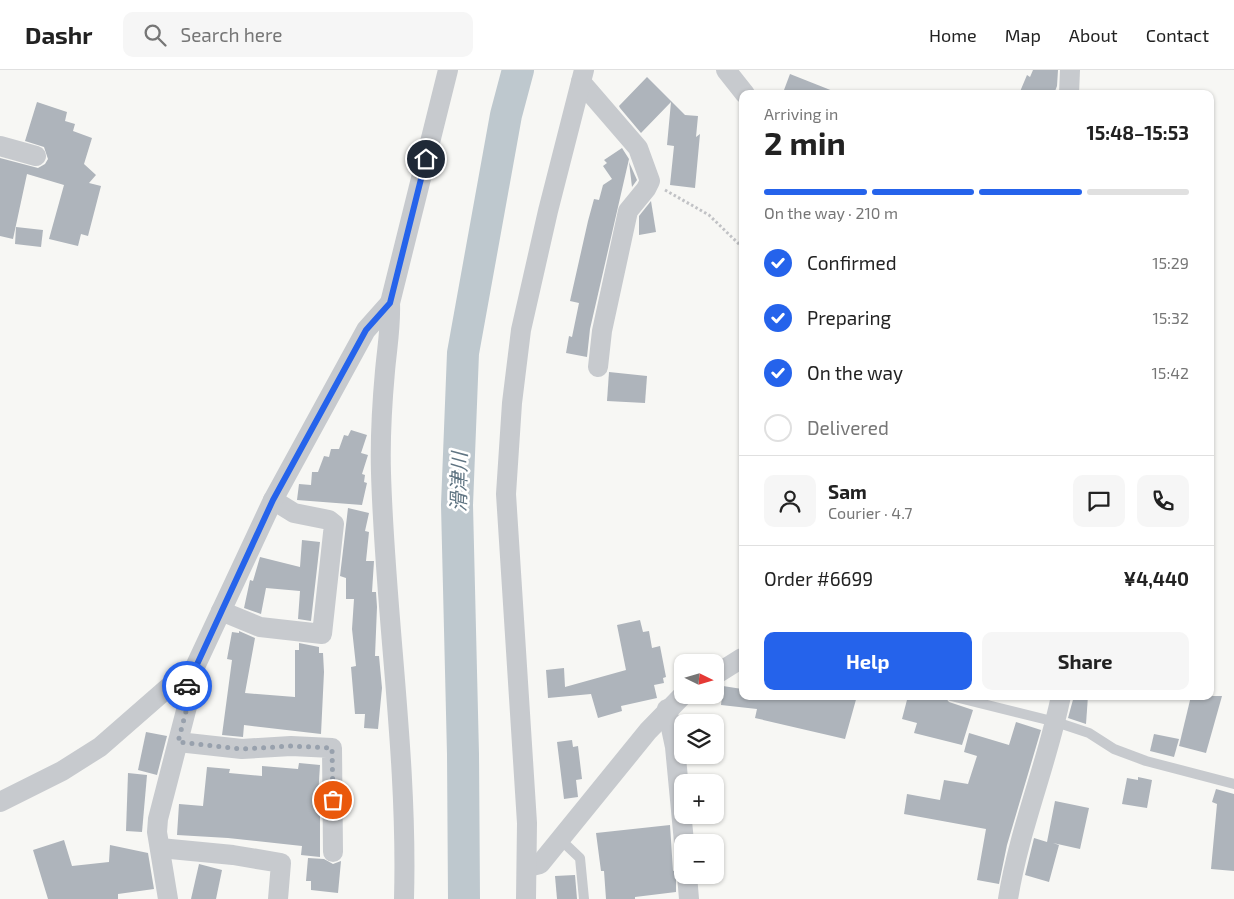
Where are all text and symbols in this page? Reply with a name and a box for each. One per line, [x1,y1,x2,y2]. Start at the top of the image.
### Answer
search box [123,12,473,57]
text: Dashr [25,20,93,49]
icon: search [141,21,169,49]
text: Search here [181,23,283,46]
text: Home [929,24,977,46]
text: Map [1005,24,1041,46]
text: About [1069,24,1118,46]
text: Contact [1146,24,1209,46]
text: Arriving in [764,104,838,123]
text: 15:48–15:53 [1087,121,1189,144]
text: 2 min [764,123,846,161]
pin [405,138,447,180]
icon: home [412,145,440,173]
text: On the way · 210 m [764,203,898,222]
icon: check [764,249,792,277]
text: Confirmed [807,251,897,274]
text: 15:29 [1152,253,1189,272]
icon: check [764,304,792,332]
text: Preparing [807,306,891,329]
text: 15:32 [1152,308,1189,327]
icon: check [764,359,792,387]
text: On the way [807,361,903,384]
text: 15:42 [1151,363,1189,382]
text: Delivered [807,416,889,439]
water label: 滑津川 [445,450,471,512]
button: person [764,475,816,527]
button: chat [1073,475,1125,527]
button: phone [1137,475,1189,527]
text: Sam [828,480,867,503]
text: Courier · 4.7 [828,503,912,522]
text: Order #6699 [764,567,873,590]
text: ¥4,440 [1124,567,1189,590]
button: Help [764,632,972,690]
button: Share [982,632,1189,690]
north arrow [674,654,724,704]
map controls [674,654,724,884]
courier [162,661,212,711]
icon: car [173,672,201,700]
button: layers [674,714,724,764]
button: + [674,774,724,824]
pin [312,779,354,821]
icon: bag [319,786,347,814]
button: − [674,834,724,884]

